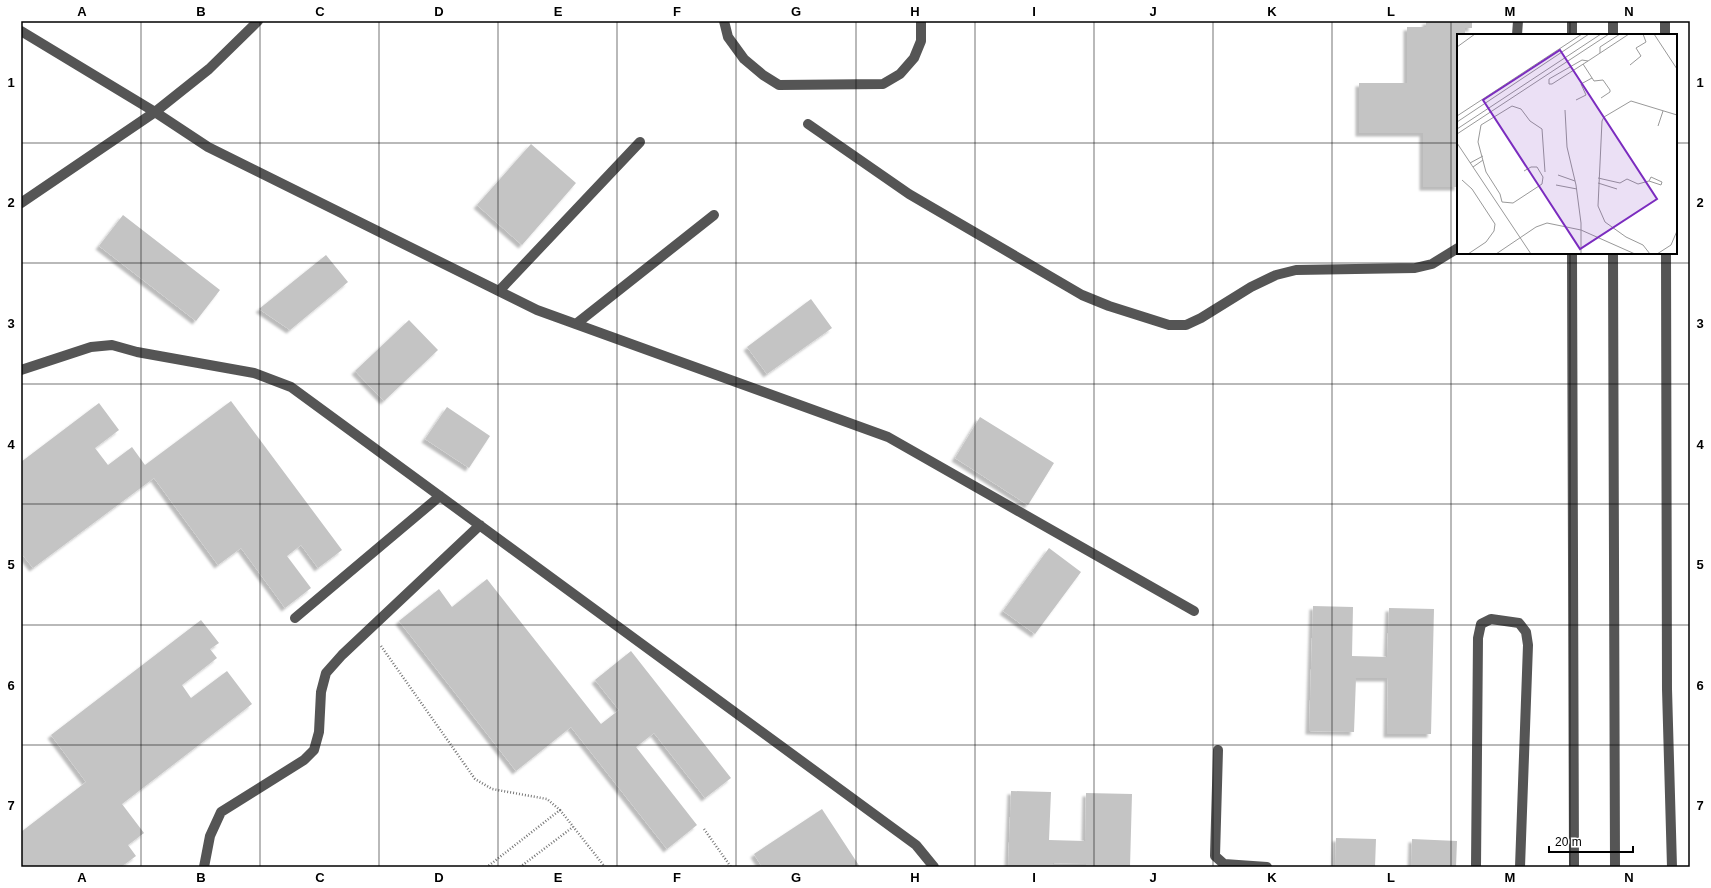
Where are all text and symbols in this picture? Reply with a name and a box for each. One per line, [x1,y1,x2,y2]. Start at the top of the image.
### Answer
text: A [77,4,87,19]
text: B [196,4,206,19]
text: C [315,4,325,19]
text: D [434,4,444,19]
text: E [554,4,563,19]
text: F [673,4,681,19]
text: G [791,4,801,19]
text: H [910,4,920,19]
text: I [1032,4,1036,19]
text: J [1149,4,1157,19]
text: K [1267,4,1277,19]
text: L [1387,4,1395,19]
text: M [1505,4,1515,19]
text: N [1624,4,1634,19]
inset map [1457,34,1677,254]
text: 1 [7,75,15,90]
text: 1 [1696,75,1704,90]
text: 2 [7,195,15,210]
text: 2 [1696,195,1704,210]
text: 3 [7,316,15,331]
text: 3 [1696,316,1704,331]
text: 4 [7,437,15,452]
text: 4 [1696,437,1704,452]
text: 5 [7,557,15,572]
text: 5 [1696,557,1704,572]
text: 6 [7,678,15,693]
text: 6 [1696,678,1704,693]
text: 7 [7,798,15,813]
text: 7 [1696,798,1704,813]
scale bar [1549,828,1633,854]
text: 20 m [1555,835,1582,849]
text: A [77,870,87,885]
text: B [196,870,206,885]
text: C [315,870,325,885]
text: D [434,870,444,885]
text: E [554,870,563,885]
text: F [673,870,681,885]
text: G [791,870,801,885]
text: H [910,870,920,885]
text: I [1032,870,1036,885]
text: J [1149,870,1157,885]
text: K [1267,870,1277,885]
text: L [1387,870,1395,885]
text: M [1505,870,1515,885]
text: N [1624,870,1634,885]

